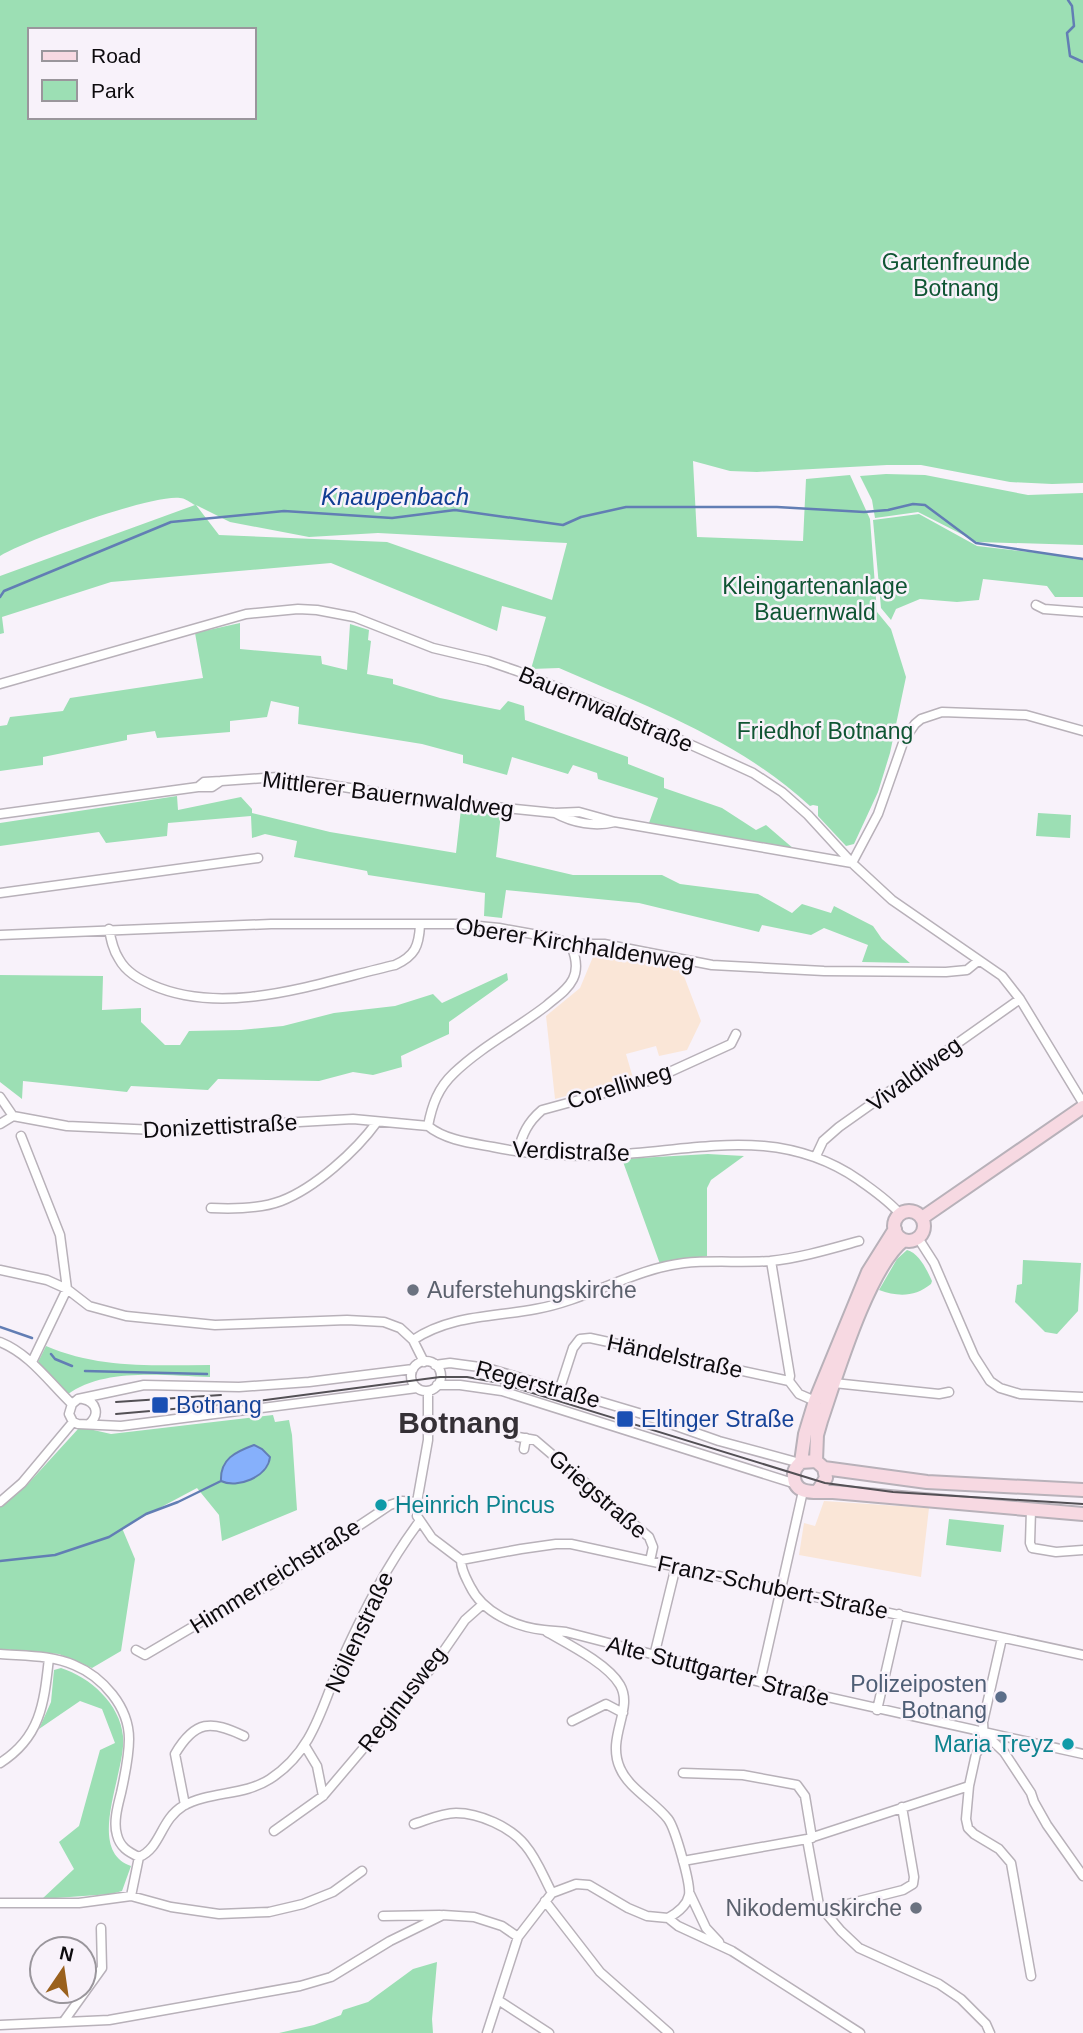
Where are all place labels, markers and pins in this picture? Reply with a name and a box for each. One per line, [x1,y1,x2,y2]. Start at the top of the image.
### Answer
place label: Auferstehungskirche [427,1277,637,1303]
marker: Auferstehungskirche [405,1282,421,1298]
place label: Botnang [176,1392,262,1418]
marker: Botnang [150,1395,170,1415]
place label: Eltinger Straße [641,1406,794,1432]
marker: Eltinger Straße [615,1409,635,1429]
place label: Heinrich Pincus [395,1492,555,1518]
marker: Heinrich Pincus [373,1497,389,1513]
place label: Polizeiposten Botnang [850,1671,987,1723]
marker: Polizeiposten Botnang [993,1689,1009,1705]
place label: Maria Treyz [934,1731,1054,1757]
marker: Maria Treyz [1060,1736,1076,1752]
place label: Nikodemuskirche [726,1895,902,1921]
marker: Nikodemuskirche [908,1900,924,1916]

